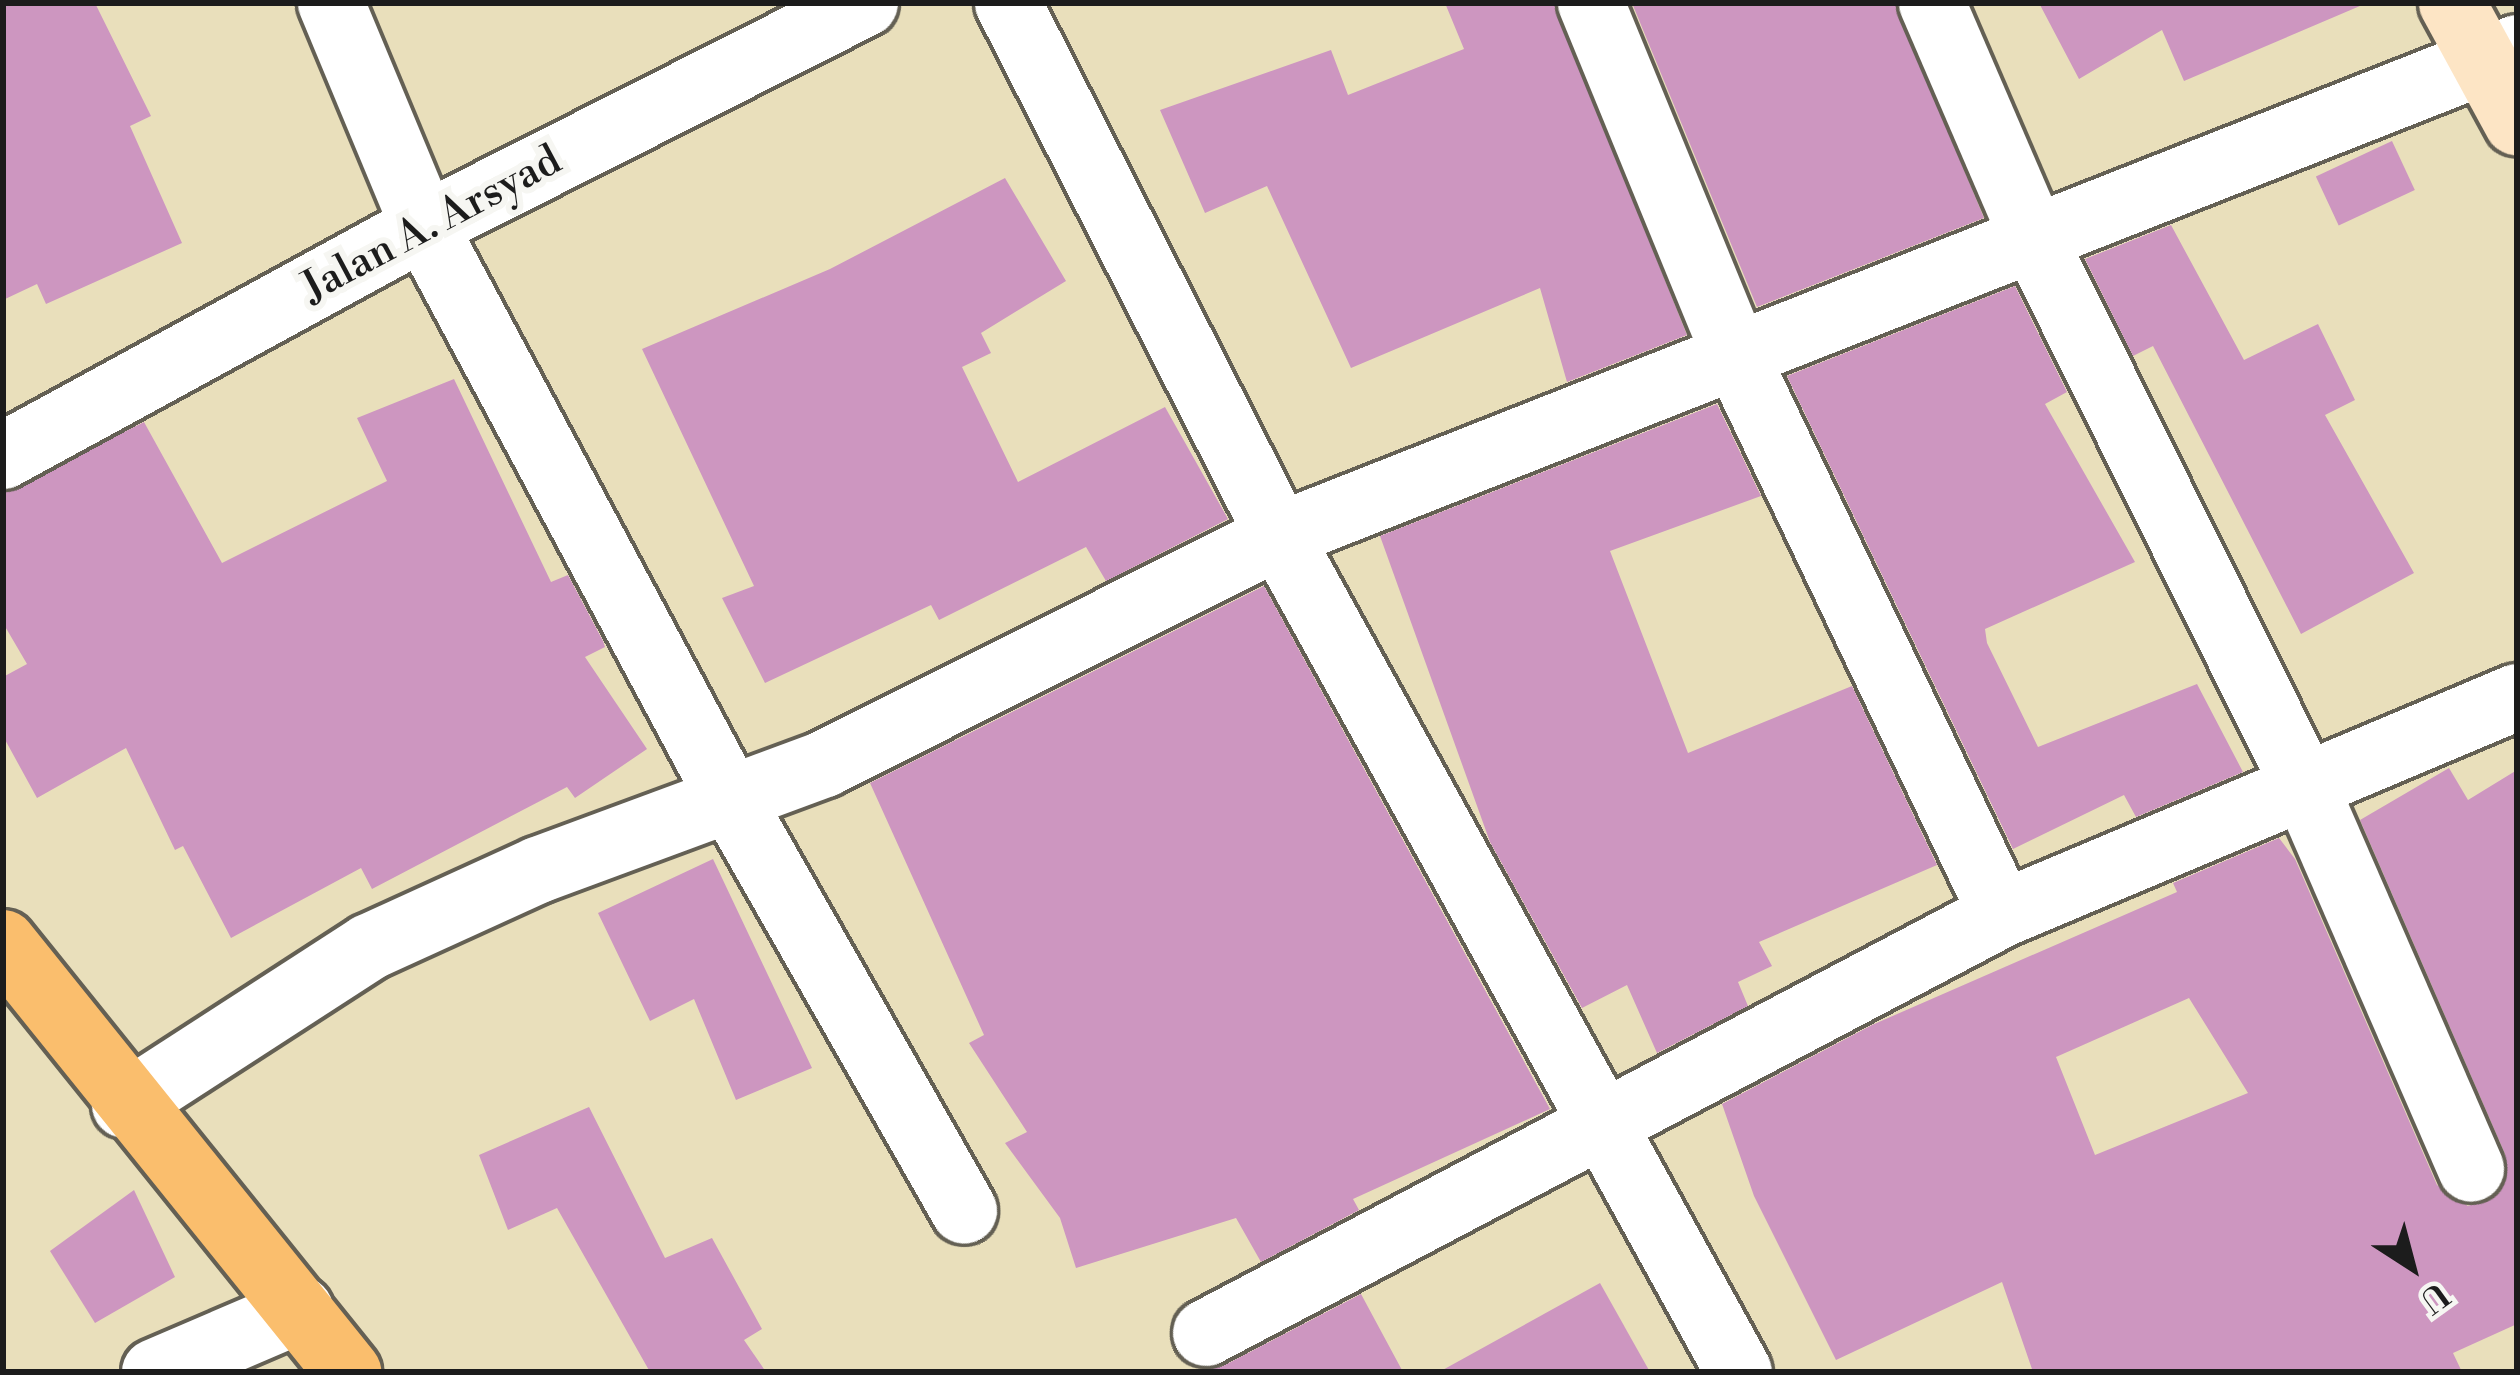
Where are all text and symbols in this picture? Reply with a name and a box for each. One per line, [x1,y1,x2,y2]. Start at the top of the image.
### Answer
street label: Jalan A. Arsyad [294,136,570,314]
north arrow [2352,1207,2472,1327]
text: U [2411,1272,2456,1321]

